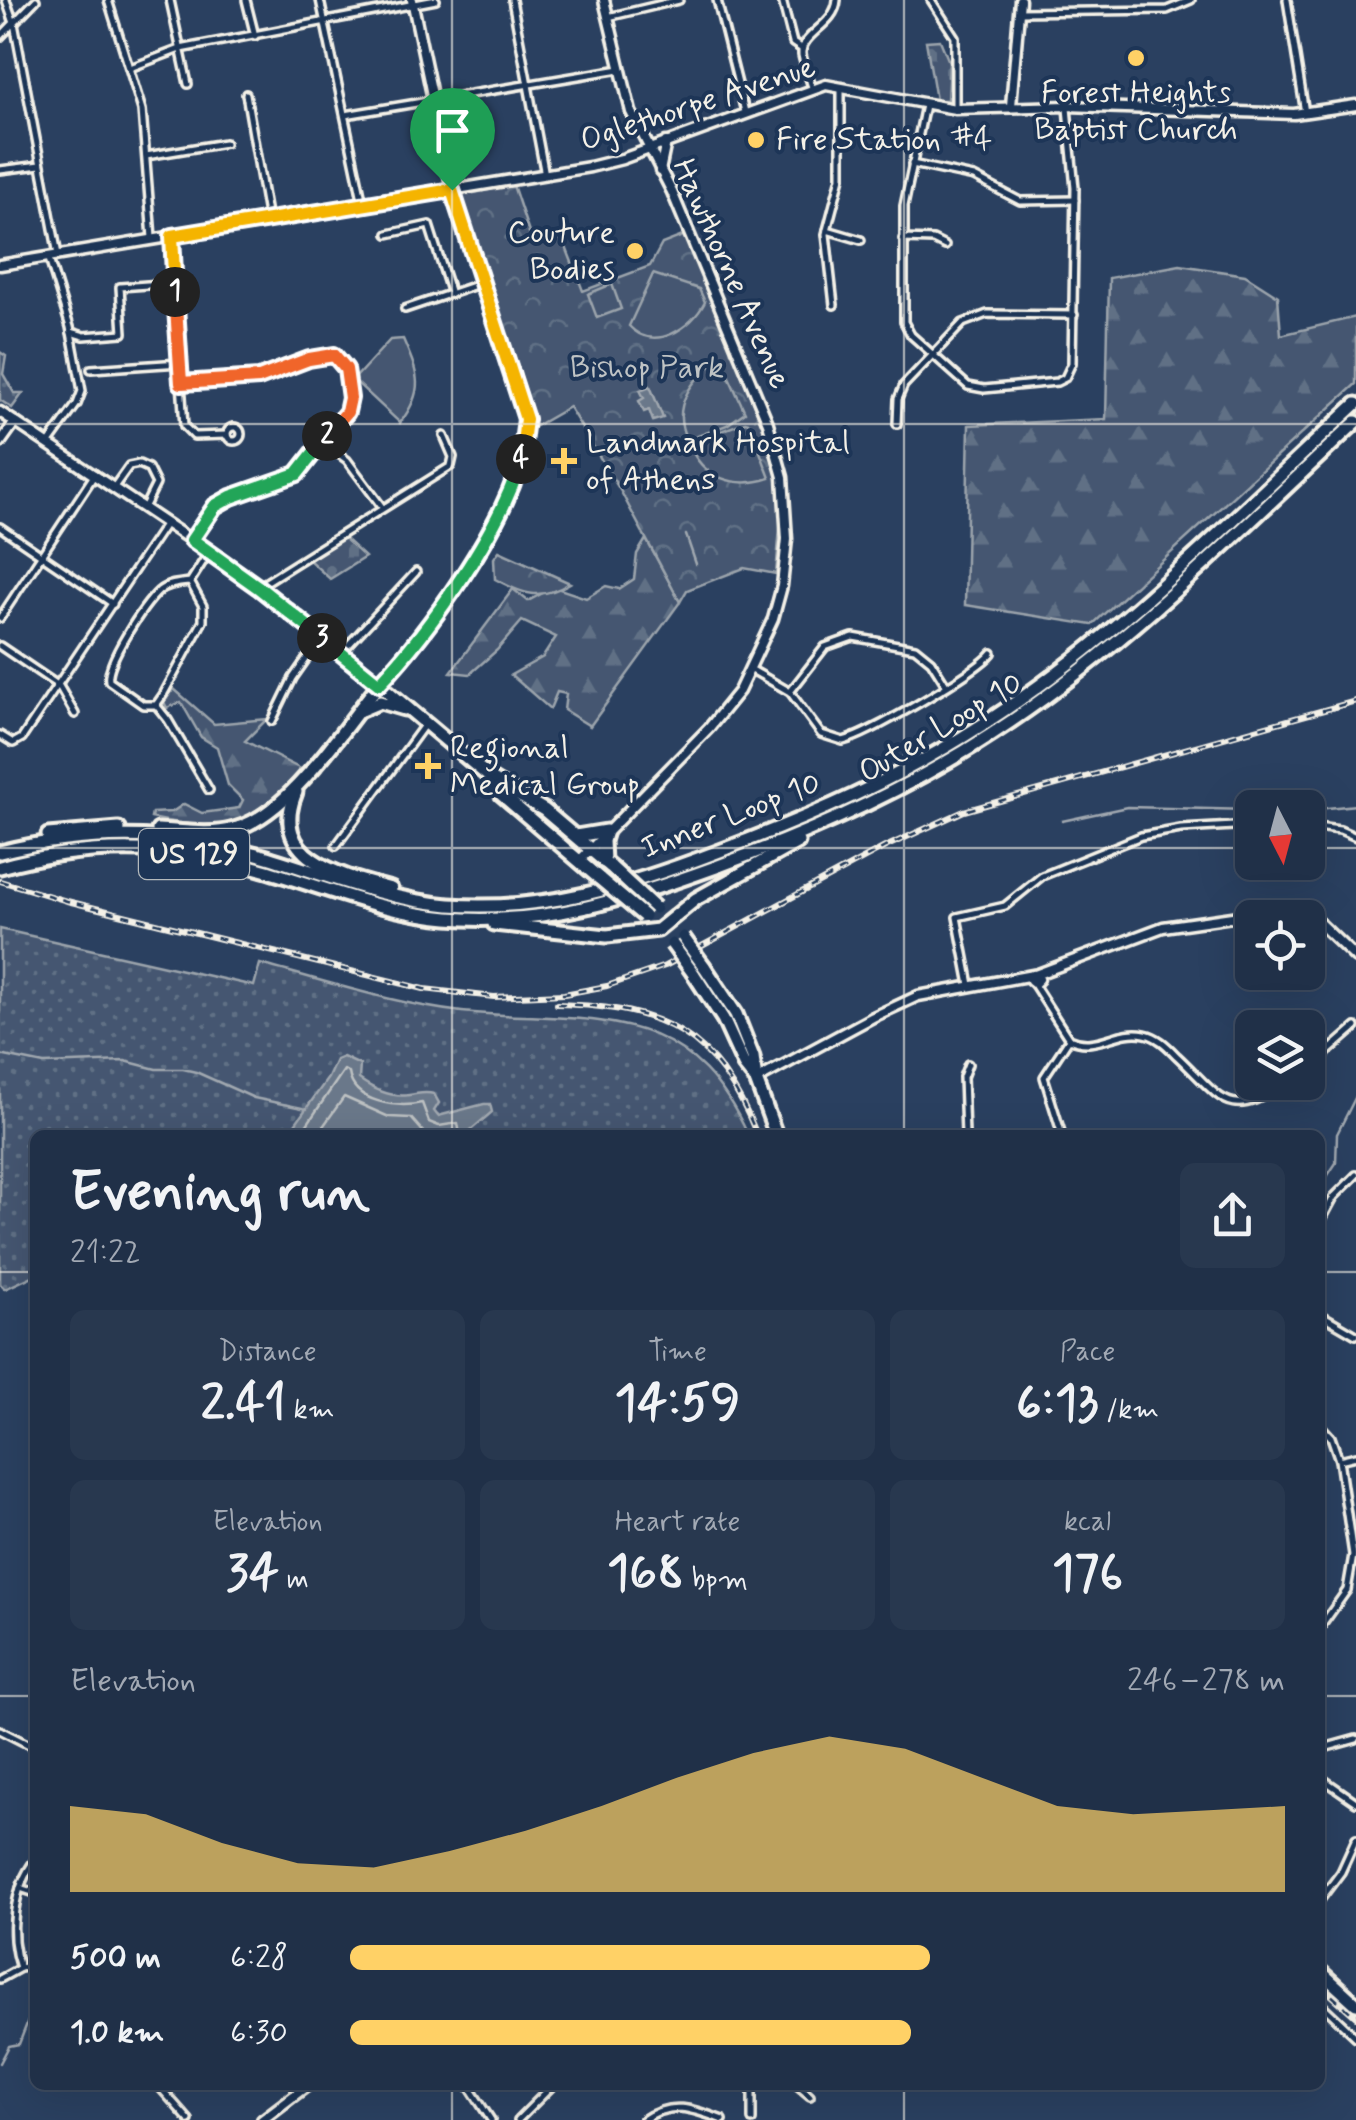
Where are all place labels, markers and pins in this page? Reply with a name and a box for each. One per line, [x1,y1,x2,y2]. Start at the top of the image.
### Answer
marker: Forest Heights Baptist Church [1125,47,1147,69]
place label: Forest Heights Baptist Church [1034,72,1238,151]
pin [410,88,495,191]
place label: Fire Station #4 [776,119,992,161]
marker: Fire Station #4 [745,129,767,151]
place label: Couture Bodies [507,212,615,291]
marker: Couture Bodies [624,240,646,262]
pin: 1 [150,267,200,317]
pin: 2 [302,411,352,461]
place label: Landmark Hospital of Athens [586,422,850,501]
pin: 4 [496,434,546,484]
marker: Landmark Hospital of Athens [551,448,577,474]
pin: 3 [297,613,347,663]
place label: Regional Medical Group [450,727,640,806]
marker: Regional Medical Group [415,753,441,779]

